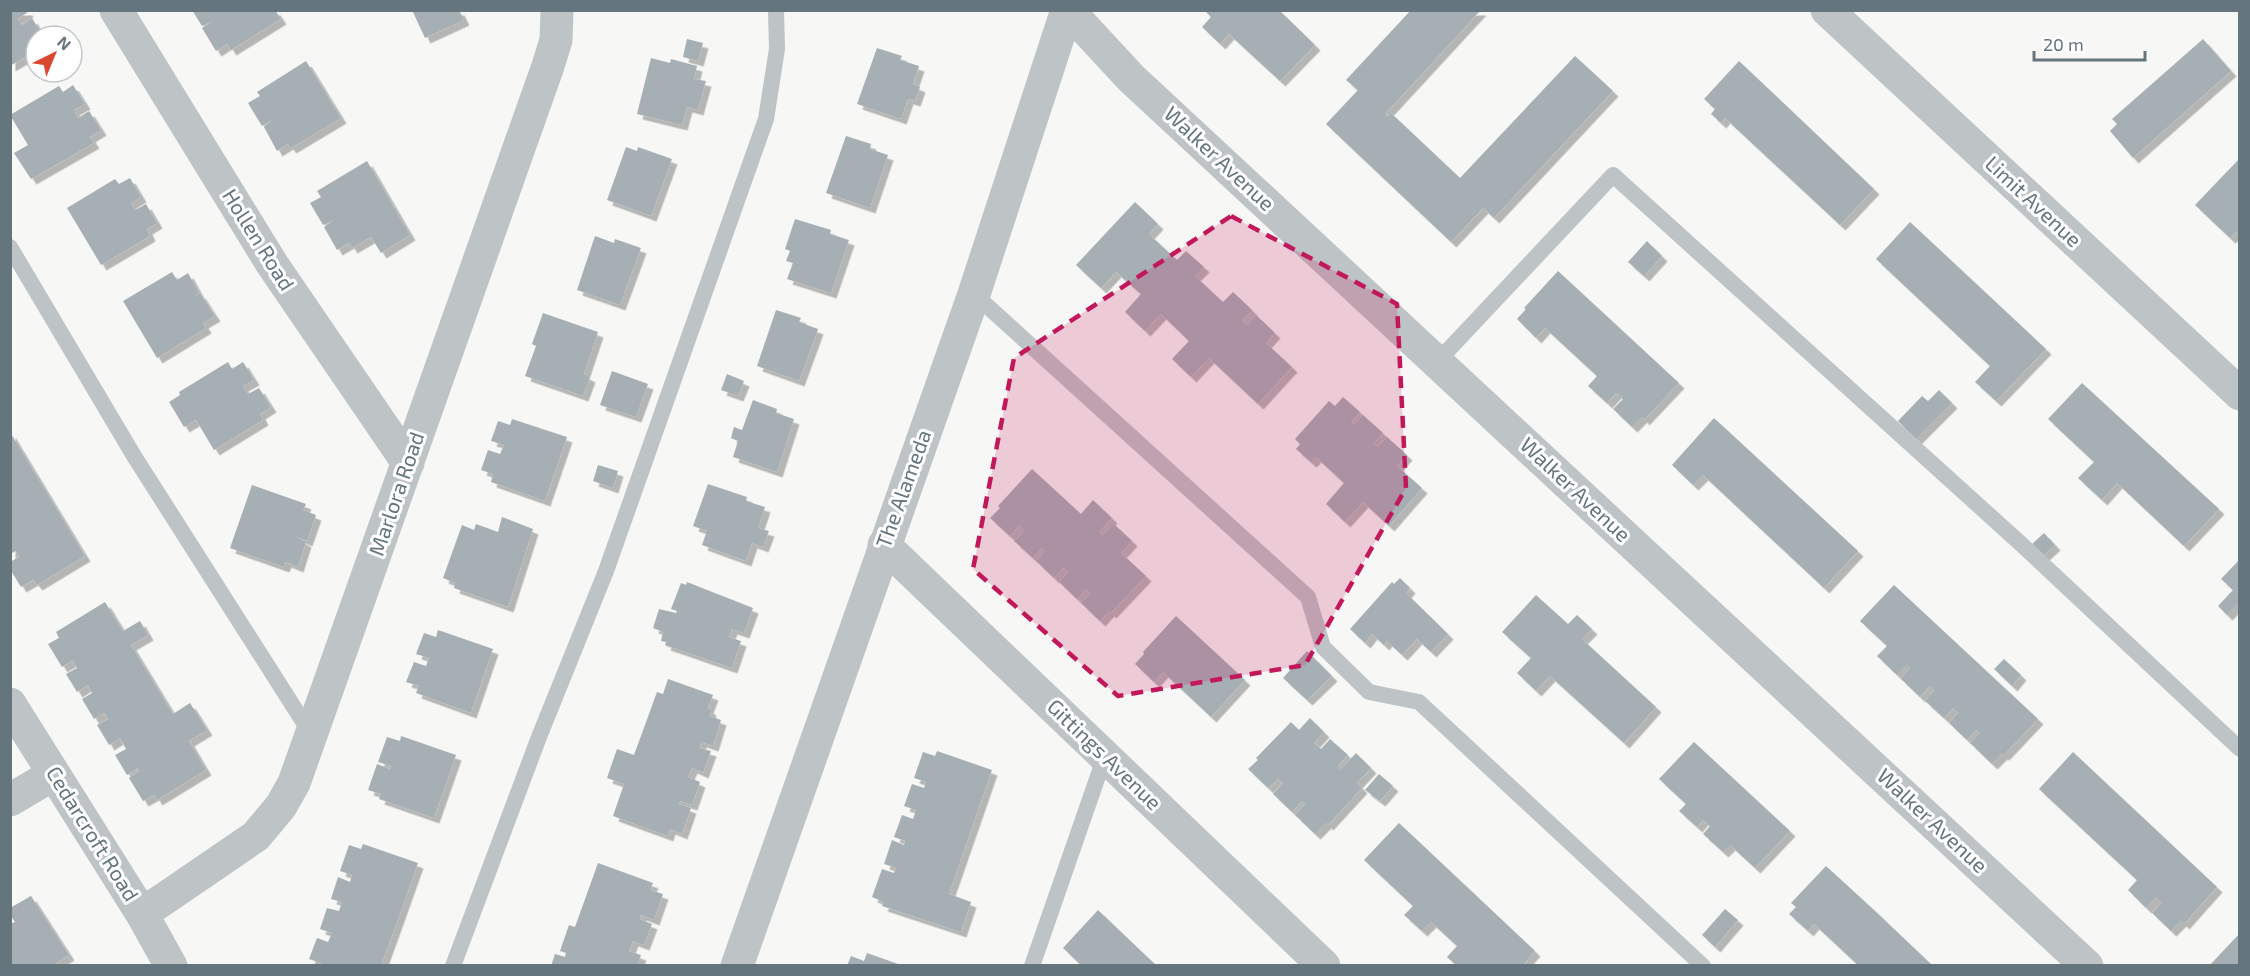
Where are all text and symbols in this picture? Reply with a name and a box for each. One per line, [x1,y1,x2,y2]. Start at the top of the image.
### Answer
north arrow [24,24,84,84]
scale bar [2034,24,2145,62]
text: N [54,32,75,54]
text: 20 m [2043,33,2084,55]
street label: Walker Avenue [1160,100,1280,215]
street label: Limit Avenue [1981,150,2087,252]
street label: Hollen Road [218,184,300,295]
street label: The Alameda [870,426,936,551]
street label: Marlora Road [363,428,428,559]
street label: Walker Avenue [1516,431,1636,546]
street label: Gittings Avenue [1043,693,1167,815]
street label: Cedarcroft Road [42,761,145,905]
street label: Walker Avenue [1873,762,1993,877]

